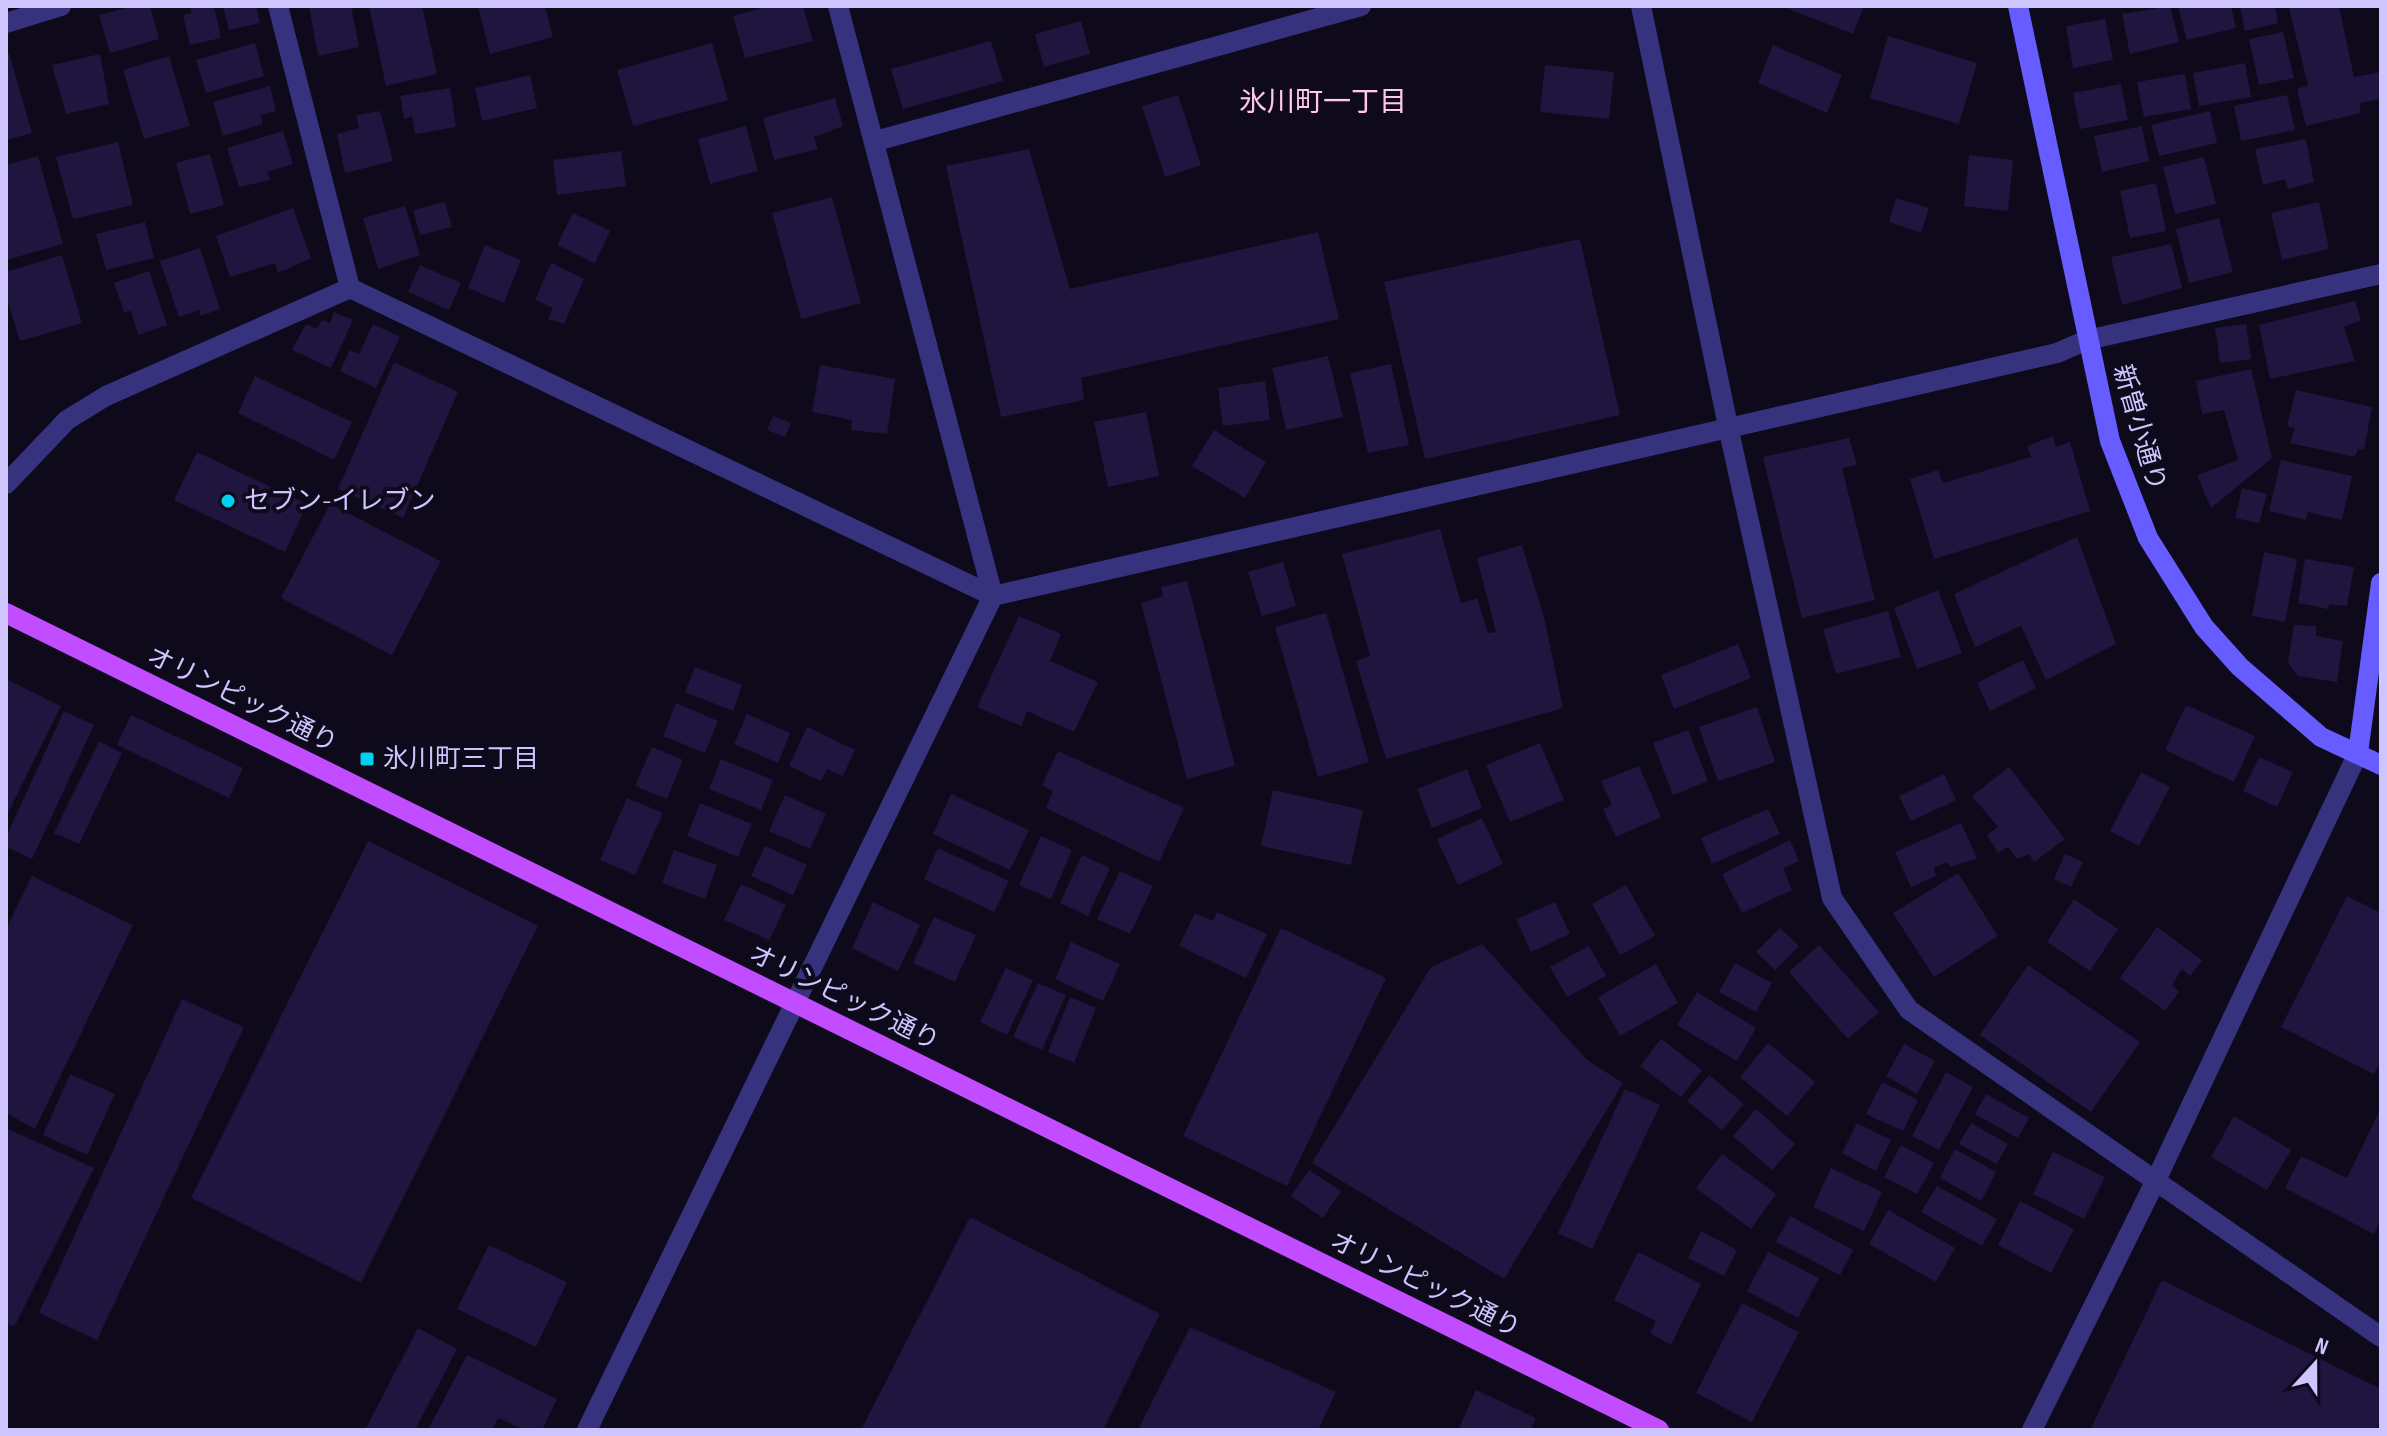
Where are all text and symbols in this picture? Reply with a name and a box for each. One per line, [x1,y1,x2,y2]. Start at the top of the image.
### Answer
district label: 氷川町一丁目 [1239,86,1407,119]
street label: 新曽小通り [2106,361,2172,495]
place label: セブン-イレブン [244,486,436,517]
marker: セブン-イレブン [219,492,237,510]
street label: オリンピック通り [142,640,342,760]
place label: 氷川町三丁目 [383,744,539,775]
marker: 氷川町三丁目 [358,750,376,768]
street label: オリンピック通り [744,938,944,1058]
street label: オリンピック通り [1325,1225,1525,1345]
north arrow [2275,1324,2355,1404]
text: N [2311,1332,2332,1361]

